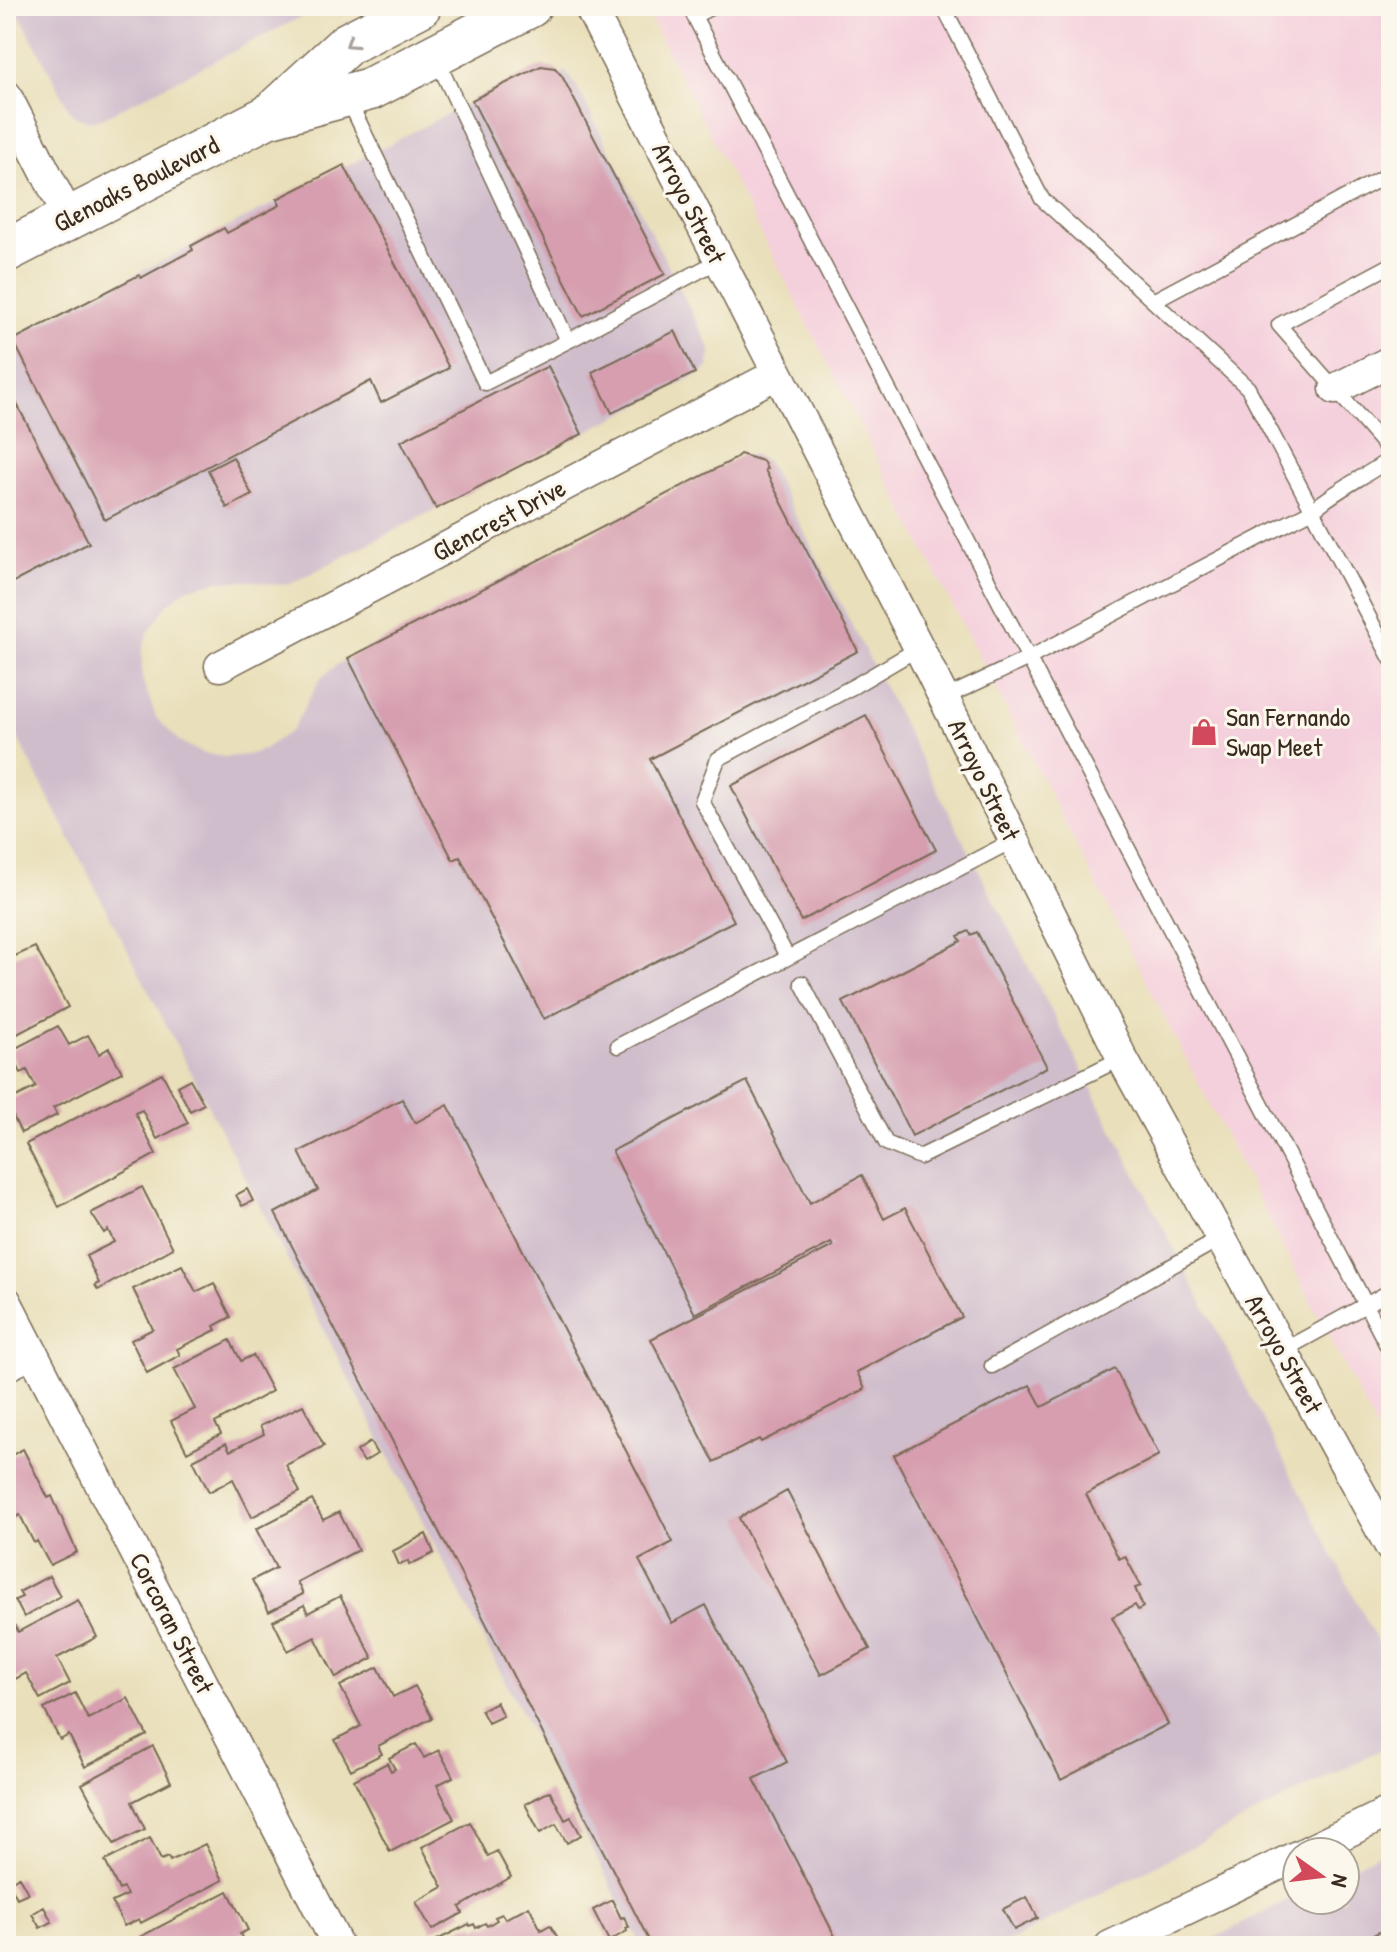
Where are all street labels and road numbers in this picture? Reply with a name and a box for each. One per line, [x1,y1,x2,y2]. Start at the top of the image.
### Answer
street label: Glenoaks Boulevard [47,127,224,240]
street label: Arroyo Street [644,136,735,270]
street label: Glencrest Drive [426,470,571,569]
street label: Arroyo Street [940,713,1029,847]
street label: Arroyo Street [1237,1288,1332,1421]
street label: Corcoran Street [122,1546,223,1700]

